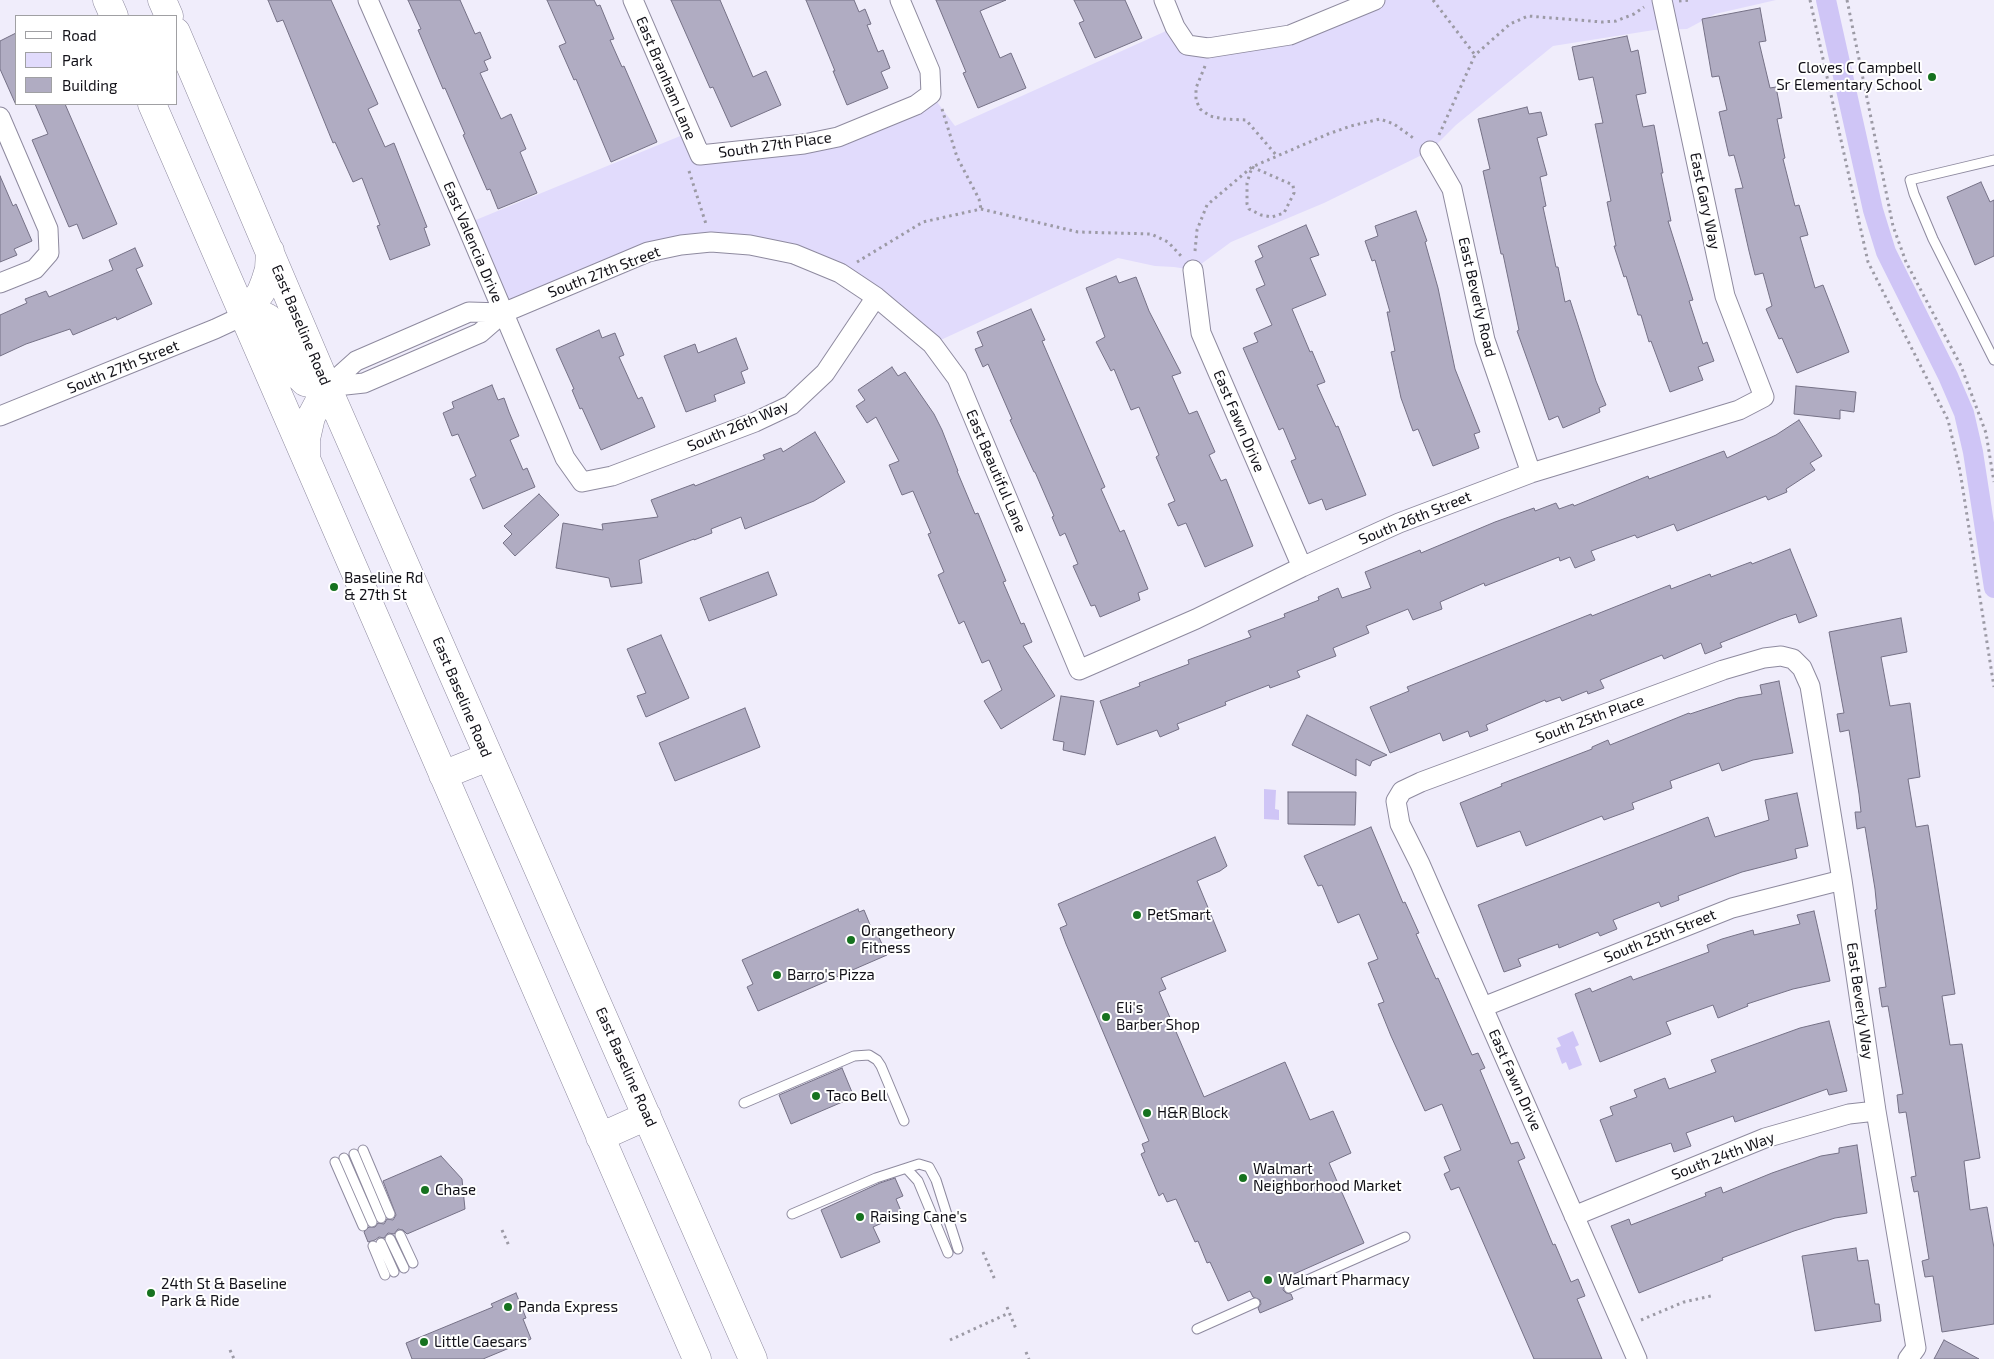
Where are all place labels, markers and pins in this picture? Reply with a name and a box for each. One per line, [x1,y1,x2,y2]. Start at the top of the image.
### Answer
place label: Cloves C Campbell Sr Elementary School [1776,59,1922,94]
marker: Cloves C Campbell Sr Elementary School [1926,71,1938,83]
place label: Baseline Rd & 27th St [344,569,423,604]
marker: Baseline Rd & 27th St [328,581,340,593]
place label: PetSmart [1147,906,1211,924]
marker: PetSmart [1131,909,1143,921]
place label: Orangetheory Fitness [861,922,955,957]
marker: Orangetheory Fitness [845,934,857,946]
place label: Barro's Pizza [787,966,875,984]
marker: Barro's Pizza [771,969,783,981]
place label: Eli's Barber Shop [1116,999,1200,1034]
marker: Eli's Barber Shop [1100,1011,1112,1023]
place label: Taco Bell [826,1087,887,1105]
marker: Taco Bell [810,1090,822,1102]
place label: H&R Block [1157,1104,1228,1122]
marker: H&R Block [1141,1107,1153,1119]
place label: Walmart Neighborhood Market [1253,1160,1402,1195]
marker: Walmart Neighborhood Market [1237,1172,1249,1184]
place label: Chase [435,1181,476,1199]
marker: Chase [419,1184,431,1196]
place label: Raising Cane's [870,1208,967,1226]
marker: Raising Cane's [854,1211,866,1223]
place label: Walmart Pharmacy [1278,1271,1410,1289]
marker: Walmart Pharmacy [1262,1274,1274,1286]
place label: 24th St & Baseline Park & Ride [161,1275,287,1310]
marker: 24th St & Baseline Park & Ride [145,1287,157,1299]
place label: Panda Express [518,1298,618,1316]
marker: Panda Express [502,1301,514,1313]
place label: Little Caesars [434,1333,527,1351]
marker: Little Caesars [418,1336,430,1348]

